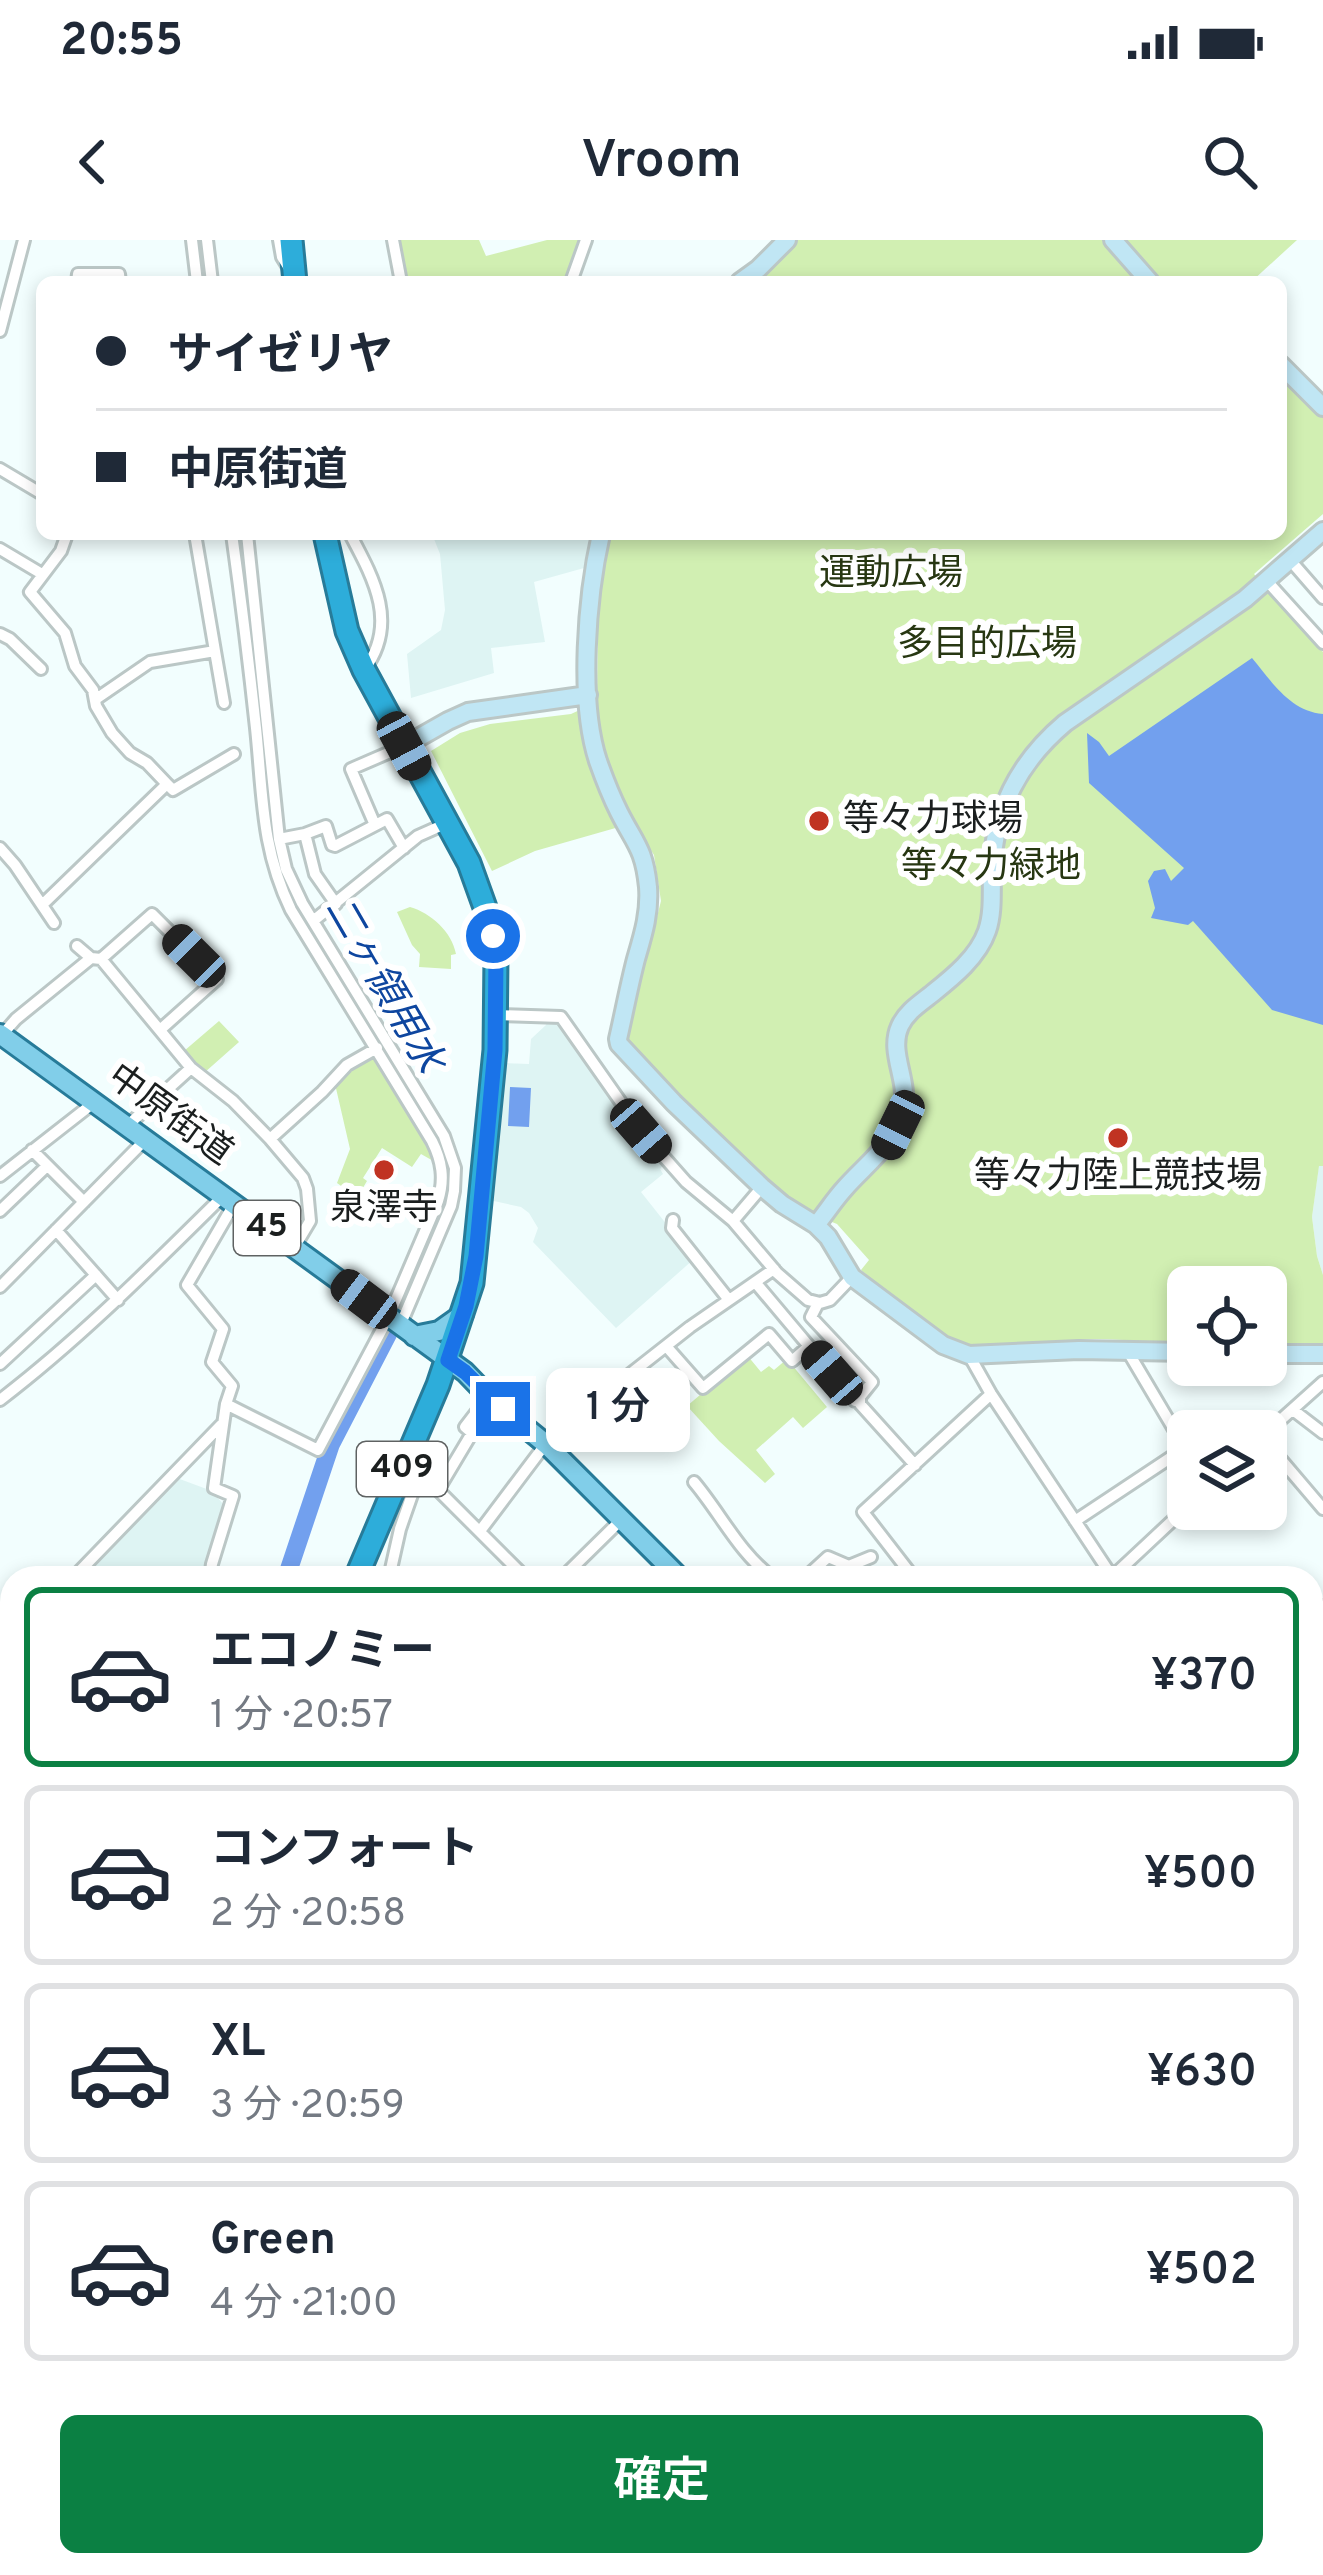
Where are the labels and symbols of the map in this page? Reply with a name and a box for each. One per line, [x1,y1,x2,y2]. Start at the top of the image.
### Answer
park label: 運動広場 [819,552,963,598]
park label: 多目的広場 [897,623,1077,669]
car [371,706,437,786]
place label: 等々力球場 [843,798,1023,844]
marker: 等々力球場 [806,808,832,834]
park label: 等々力緑地 [901,845,1081,891]
water label: 二ヶ領用水 [312,889,454,1086]
route start [466,909,520,963]
car [156,918,232,994]
street label: 中原街道 [97,1055,241,1177]
car [866,1085,930,1165]
car [604,1092,678,1170]
marker: 等々力陸上競技場 [1105,1125,1131,1151]
place label: 等々力陸上競技場 [974,1155,1262,1201]
marker: 泉澤寺 [371,1157,397,1183]
place label: 泉澤寺 [330,1187,438,1233]
road number: 45 [234,1201,300,1255]
car [324,1263,404,1335]
car [795,1334,869,1412]
callout: 1 分 [545,1367,689,1451]
route end [476,1382,530,1436]
road number: 409 [357,1442,447,1496]

